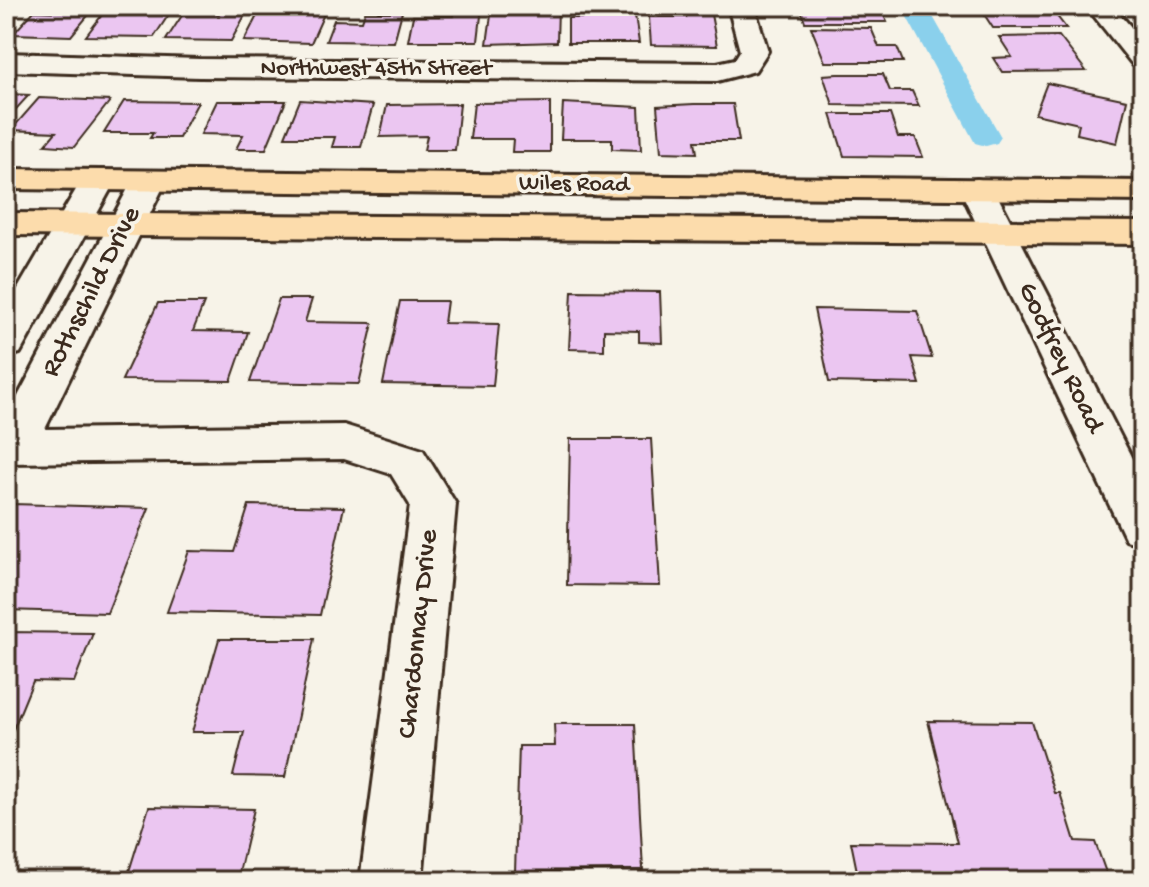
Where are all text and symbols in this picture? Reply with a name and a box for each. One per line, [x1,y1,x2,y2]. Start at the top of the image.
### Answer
street label: Northwest 45th Street [261,55,494,84]
street label: Wiles Road [519,170,631,200]
street label: Rothschild Drive [35,201,149,383]
street label: Godfrey Road [1009,277,1112,441]
street label: Chardonnay Drive [392,527,446,740]

